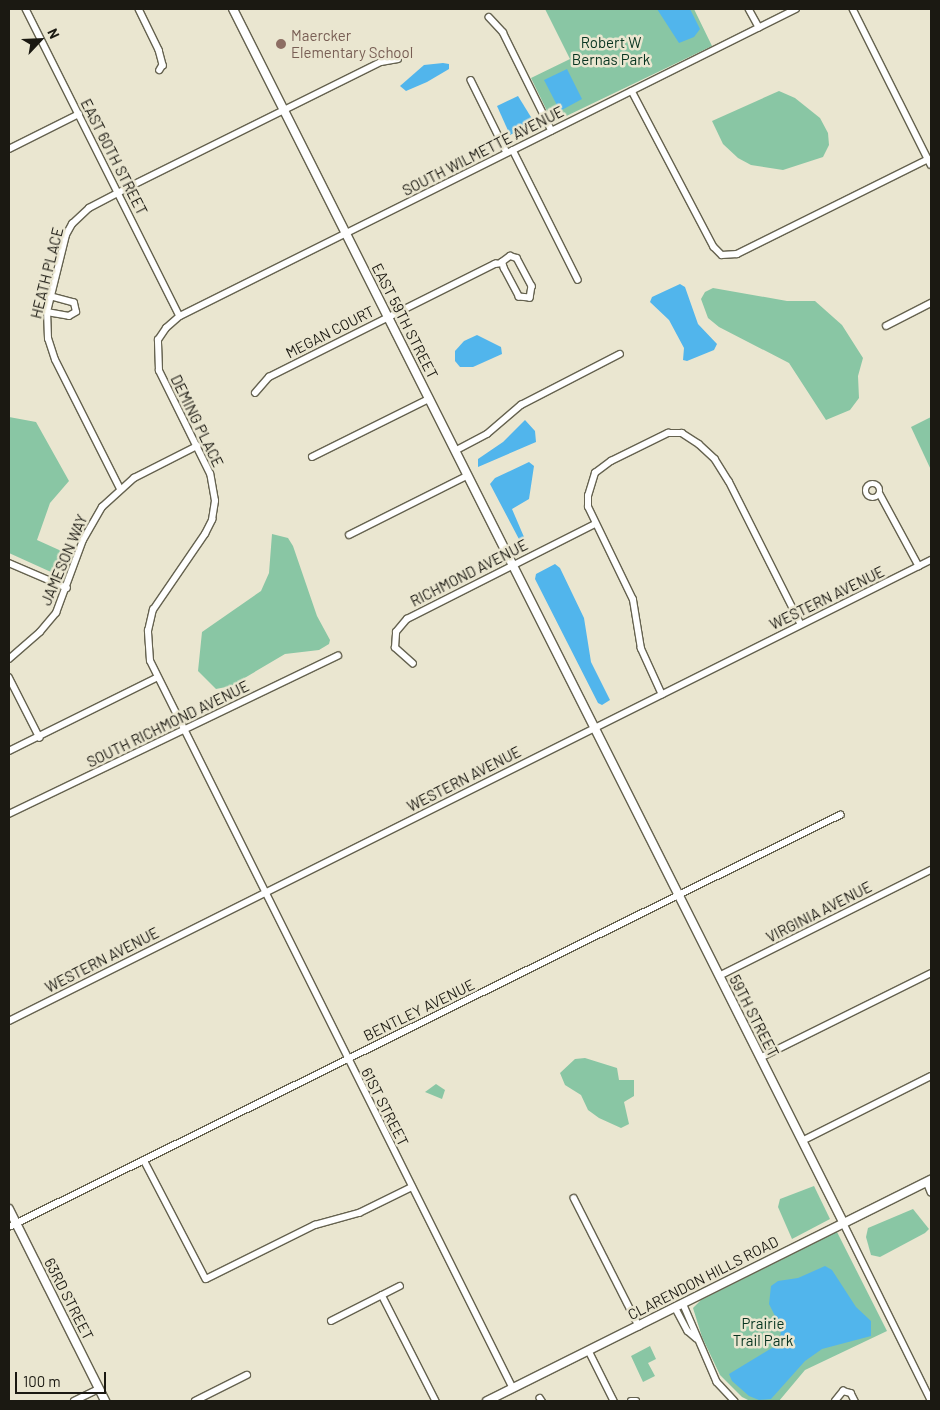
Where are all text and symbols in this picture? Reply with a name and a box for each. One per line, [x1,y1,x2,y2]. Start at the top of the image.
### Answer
north arrow [15,15,65,65]
text: N [44,26,64,41]
place label: Maercker Elementary School [291,26,413,61]
park label: Robert W Bernas Park [572,33,650,68]
marker: Maercker Elementary School [275,38,287,50]
street label: EAST 60TH STREET [77,96,151,218]
street label: SOUTH WILMETTE AVENUE [399,102,567,200]
street label: HEATH PLACE [27,225,67,321]
street label: EAST 59TH STREET [368,260,442,382]
street label: MEGAN COURT [283,302,377,362]
street label: DEMING PLACE [167,372,227,470]
street label: JAMESON WAY [37,512,91,608]
street label: RICHMOND AVENUE [407,536,531,610]
street label: WESTERN AVENUE [767,562,887,634]
street label: SOUTH RICHMOND AVENUE [84,677,252,771]
street label: WESTERN AVENUE [404,743,524,815]
street label: VIRGINIA AVENUE [763,878,875,946]
street label: WESTERN AVENUE [42,924,162,996]
street label: 59TH STREET [726,972,782,1060]
street label: BENTLEY AVENUE [361,975,477,1045]
street label: 61ST STREET [358,1065,412,1149]
street label: CLARENDON HILLS ROAD [625,1232,781,1324]
street label: 63RD STREET [41,1255,97,1343]
park label: Prairie Trail Park [733,1314,793,1349]
scale bar [18,1362,109,1394]
text: 100 m [23,1372,61,1390]

